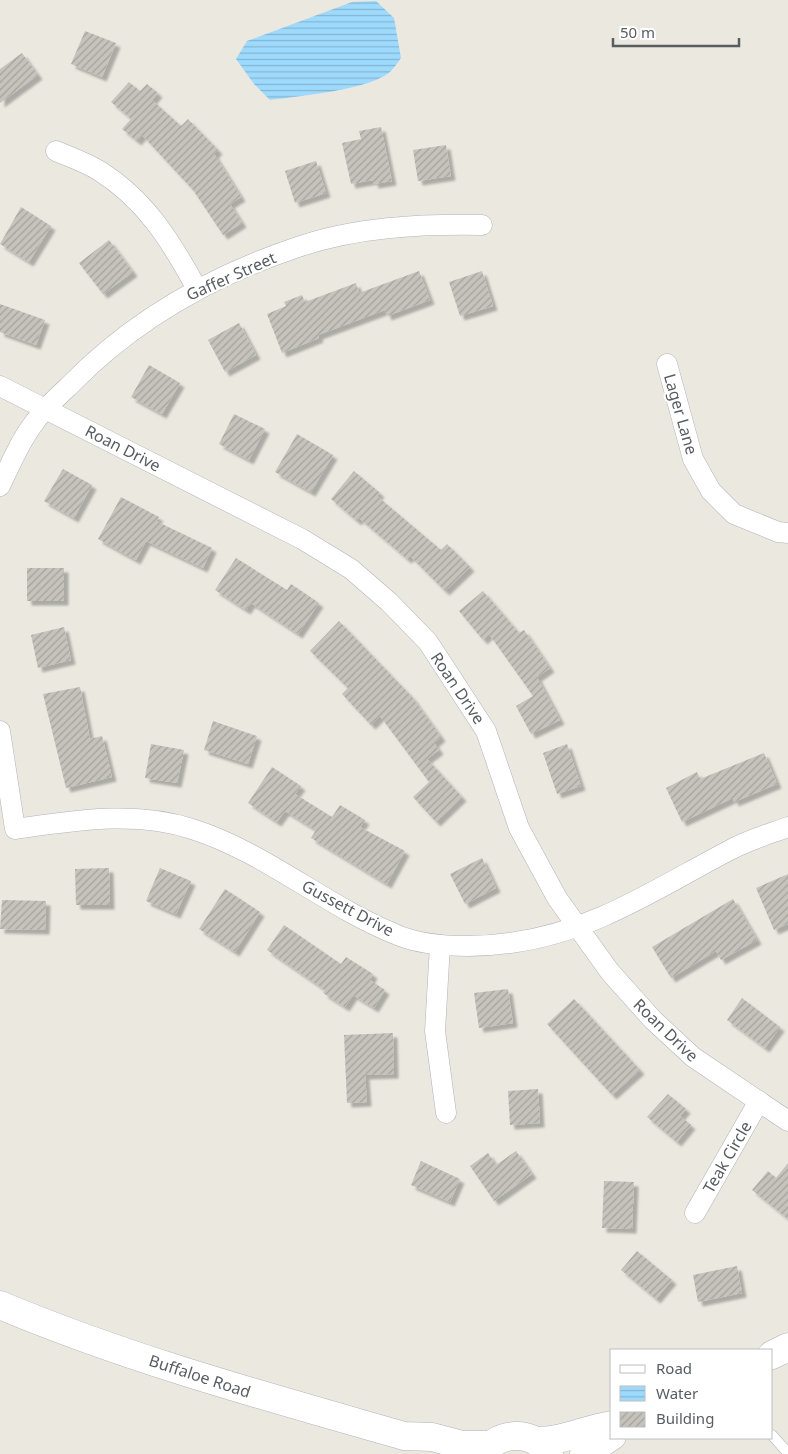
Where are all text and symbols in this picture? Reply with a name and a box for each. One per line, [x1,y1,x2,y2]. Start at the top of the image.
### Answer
scale bar [613,15,739,47]
text: 50 m [620,22,655,42]
street label: Gaffer Street [183,246,280,306]
street label: Lager Lane [659,371,703,457]
street label: Roan Drive [81,420,165,476]
street label: Roan Drive [426,648,490,728]
street label: Gussett Drive [298,875,398,941]
street label: Roan Drive [629,994,703,1066]
street label: Teak Circle [698,1117,756,1197]
street label: Buffaloe Road [146,1349,254,1403]
legend [610,1349,773,1439]
text: Road [656,1358,692,1378]
text: Water [656,1383,698,1403]
text: Building [656,1408,714,1428]

